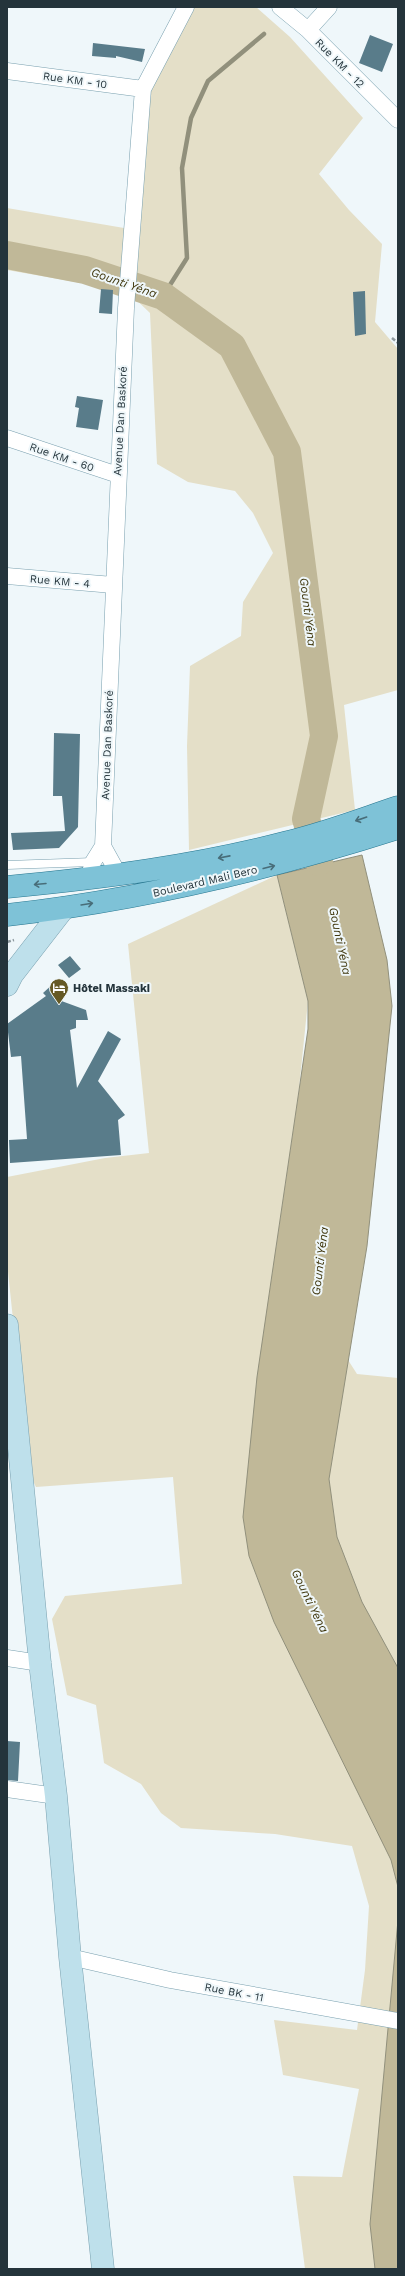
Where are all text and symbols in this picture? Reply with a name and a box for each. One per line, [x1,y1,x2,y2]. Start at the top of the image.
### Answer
street label: Rue KM - 12 [312,36,367,91]
street label: Rue KM - 10 [42,70,108,91]
water label: Gounti Yéna [89,265,159,301]
street label: Avenue Dan Baskoré [111,366,130,476]
street label: Rue KM - 60 [28,440,96,475]
street label: Rue KM - 4 [29,572,91,591]
water label: Gounti Yéna [297,577,319,648]
street label: Avenue Dan Baskoré [99,690,116,800]
one-way arrow [356,816,368,824]
one-way arrow [218,853,231,861]
one-way arrow [263,862,276,870]
street label: Boulevard Mali Bero [152,863,259,900]
one-way arrow [34,880,47,887]
one-way arrow [80,900,93,908]
water label: Gounti Yéna [326,906,354,977]
hotel icon: Hôtel Massaki [48,977,70,1005]
place label: Hôtel Massaki [73,982,150,995]
water label: Gounti Yéna [309,1225,331,1296]
water label: Gounti Yéna [289,1567,332,1636]
street label: Rue BK - 11 [203,1980,265,2005]

